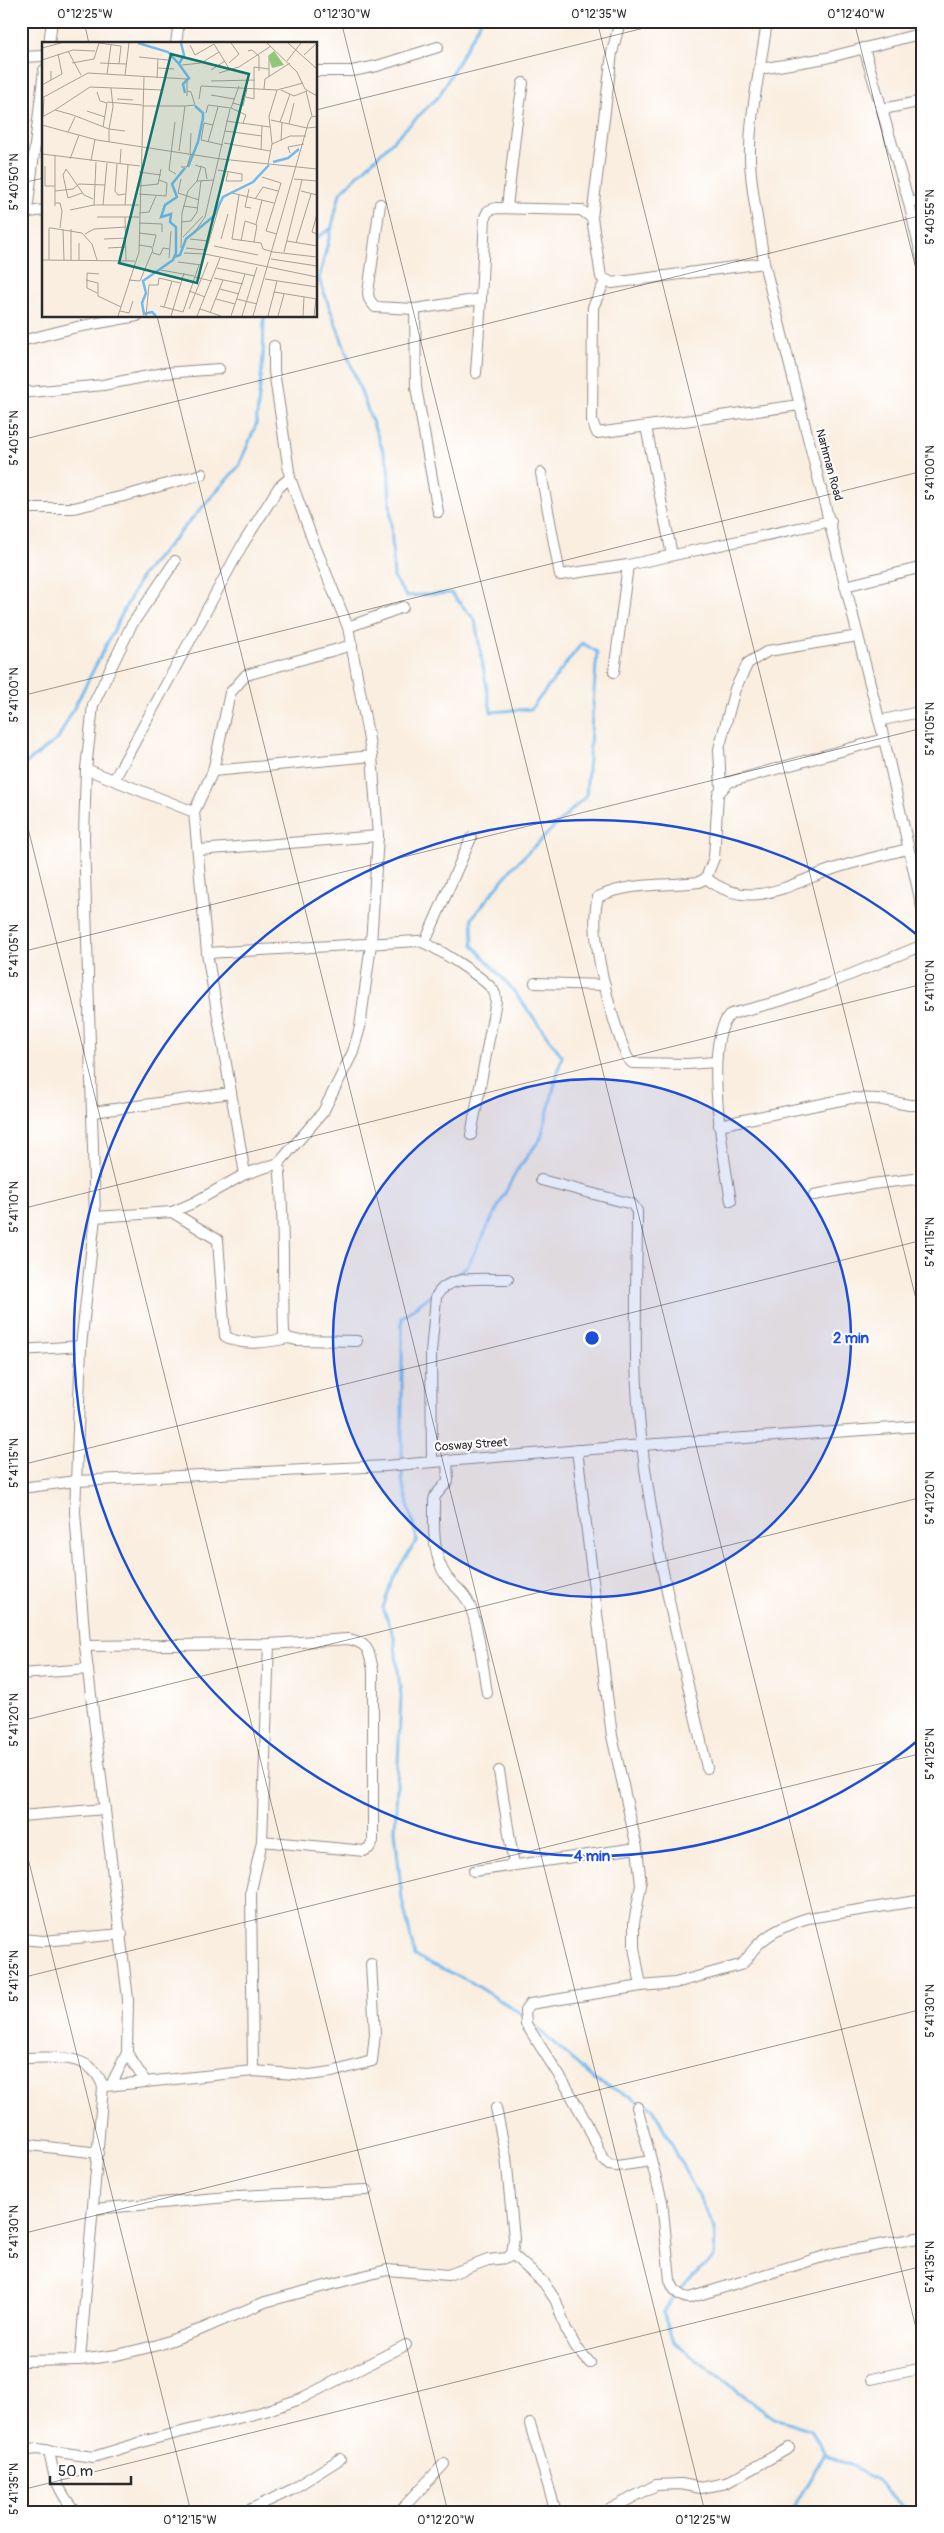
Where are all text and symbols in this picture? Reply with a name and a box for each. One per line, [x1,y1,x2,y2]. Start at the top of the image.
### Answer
text: 0°12'25"W [57,7,113,22]
text: 0°12'30"W [313,7,371,22]
text: 0°12'35"W [571,7,627,22]
text: 0°12'40"W [827,7,885,22]
inset map [42,42,318,318]
text: 5°40'50"N [7,154,22,210]
text: 5°40'55"N [923,189,938,245]
text: 5°40'55"N [7,410,22,466]
street label: Narhman Road [812,427,846,503]
text: 5°41'00"N [923,445,938,501]
text: 5°41'00"N [7,667,22,723]
text: 5°41'05"N [923,702,938,756]
text: 5°41'05"N [7,924,22,978]
text: 5°41'10"N [923,960,938,1012]
text: 5°41'10"N [7,1181,22,1233]
text: 5°41'15"N [923,1217,938,1267]
centre of rings [583,1329,601,1347]
text: 2 min [833,1329,869,1348]
street label: Cosway Street [434,1435,508,1455]
text: 5°41'15"N [7,1438,22,1488]
text: 5°41'20"N [923,1471,938,1525]
text: 5°41'20"N [7,1693,22,1747]
text: 5°41'25"N [923,1728,938,1780]
text: 4 min [574,1847,611,1866]
text: 5°41'25"N [7,1950,22,2002]
text: 5°41'30"N [923,1984,938,2038]
text: 5°41'30"N [7,2205,22,2259]
text: 5°41'35"N [923,2241,938,2293]
scale bar [50,2453,131,2485]
text: 50 m [58,2462,93,2481]
text: 5°41'35"N [7,2463,22,2515]
text: 0°12'15"W [163,2513,217,2528]
text: 0°12'20"W [417,2513,475,2528]
text: 0°12'25"W [675,2513,731,2528]

